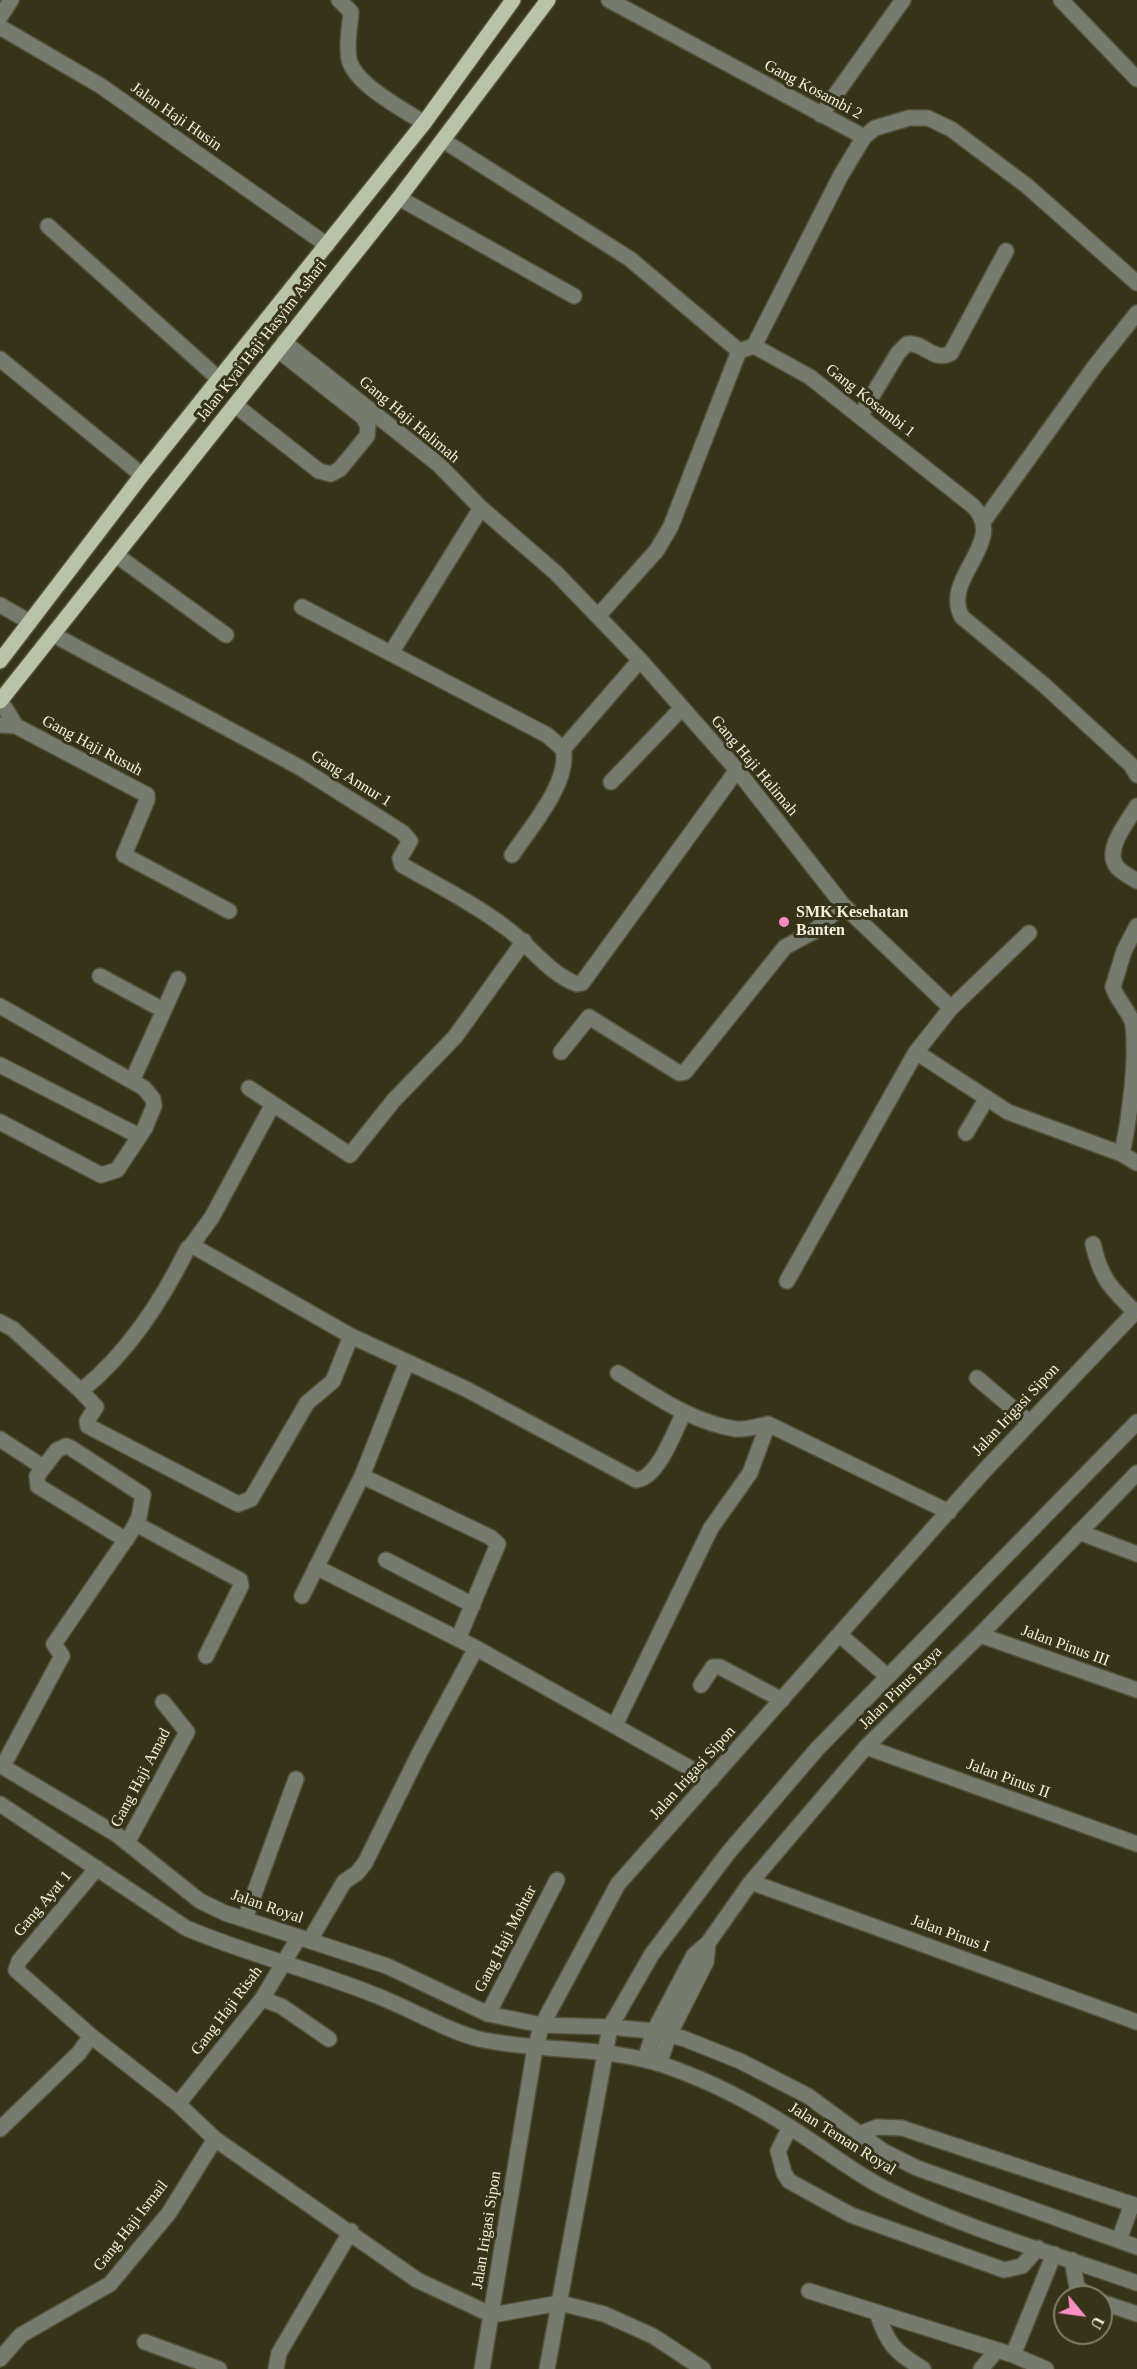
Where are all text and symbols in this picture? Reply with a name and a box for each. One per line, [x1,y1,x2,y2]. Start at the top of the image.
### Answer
street label: Gang Kosambi 2 [761,56,865,124]
street label: Jalan Haji Husin [127,79,225,155]
street label: Jalan Kyai Haji Hasyim Ashari [193,256,331,426]
street label: Gang Kosambi 1 [821,360,919,442]
street label: Gang Haji Halimah [355,372,463,468]
street label: Gang Haji Rusuh [38,711,146,781]
street label: Gang Haji Halimah [706,712,802,820]
street label: Gang Annur 1 [307,747,395,811]
place label: SMK Kesehatan Banten [796,903,908,941]
marker: SMK Kesehatan Banten [777,915,791,929]
street label: Jalan Irigasi Sipon [968,1360,1064,1460]
street label: Jalan Pinus III [1018,1621,1112,1671]
street label: Jalan Pinus Raya [856,1643,946,1733]
street label: Jalan Irigasi Sipon [646,1722,740,1824]
street label: Gang Haji Amad [107,1725,175,1831]
street label: Jalan Pinus II [964,1755,1052,1803]
street label: Gang Ayat 1 [10,1867,76,1941]
street label: Gang Haji Mohtar [471,1882,541,1996]
street label: Jalan Royal [228,1886,306,1928]
street label: Jalan Pinus I [908,1911,992,1957]
street label: Gang Haji Risah [187,1963,267,2059]
street label: Jalan Teman Royal [785,2098,899,2180]
street label: Jalan Irigasi Sipon [468,2170,506,2290]
street label: Gang Haji Ismail [90,2177,172,2275]
north arrow [1053,2285,1113,2345]
text: U [1087,2314,1108,2332]

